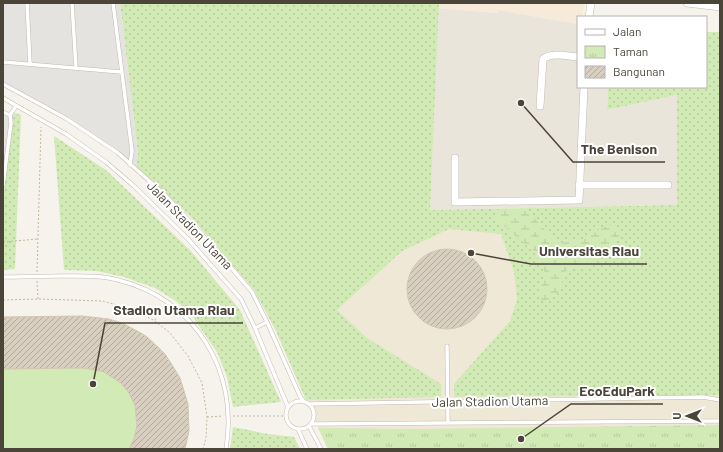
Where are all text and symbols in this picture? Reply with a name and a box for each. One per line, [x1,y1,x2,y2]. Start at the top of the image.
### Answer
legend [577,16,707,88]
text: Jalan [613,24,641,38]
text: Taman [613,44,648,58]
text: Bangunan [613,64,665,78]
callout: The Benison [573,136,665,162]
text: The Benison [581,140,657,157]
street label: Jalan Stadion Utama [144,177,236,273]
callout: Universitas Riau [531,238,647,264]
text: Universitas Riau [539,242,639,259]
callout: Stadion Utama Riau [105,297,243,323]
text: Stadion Utama Riau [113,301,235,318]
callout: EcoEduPark [571,378,663,404]
text: EcoEduPark [579,382,655,399]
street label: Jalan Stadion Utama [432,392,548,410]
north arrow [667,396,707,436]
text: U [670,412,683,419]

